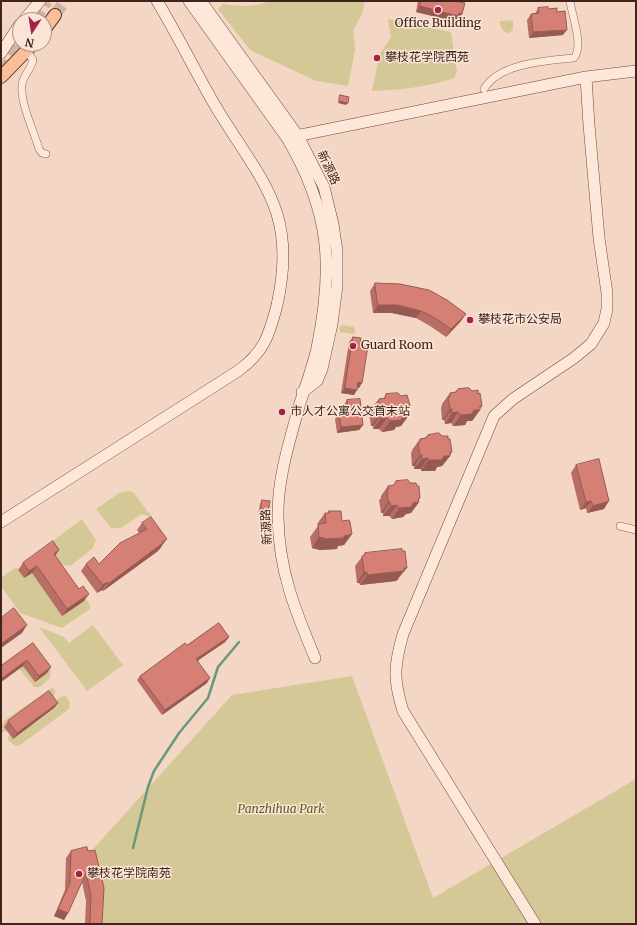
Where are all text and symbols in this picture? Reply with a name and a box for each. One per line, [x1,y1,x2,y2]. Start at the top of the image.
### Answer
marker: Office Building [433,5,443,15]
north arrow [12,12,52,52]
place label: Office Building [395,17,481,31]
text: N [24,35,35,51]
place label: 攀枝花学院西苑 [385,51,469,65]
marker: 攀枝花学院西苑 [372,53,382,63]
street label: 新源路 [314,149,342,187]
place label: 攀枝花市公安局 [478,313,562,327]
marker: 攀枝花市公安局 [465,315,475,325]
place label: Guard Room [361,339,433,353]
marker: Guard Room [348,341,358,351]
place label: 市人才公寓公交首末站 [290,405,410,419]
marker: 市人才公寓公交首末站 [277,407,287,417]
street label: 新源路 [259,509,275,545]
park label: Panzhihua Park [238,803,324,817]
place label: 攀枝花学院南苑 [87,867,171,881]
marker: 攀枝花学院南苑 [74,869,84,879]

